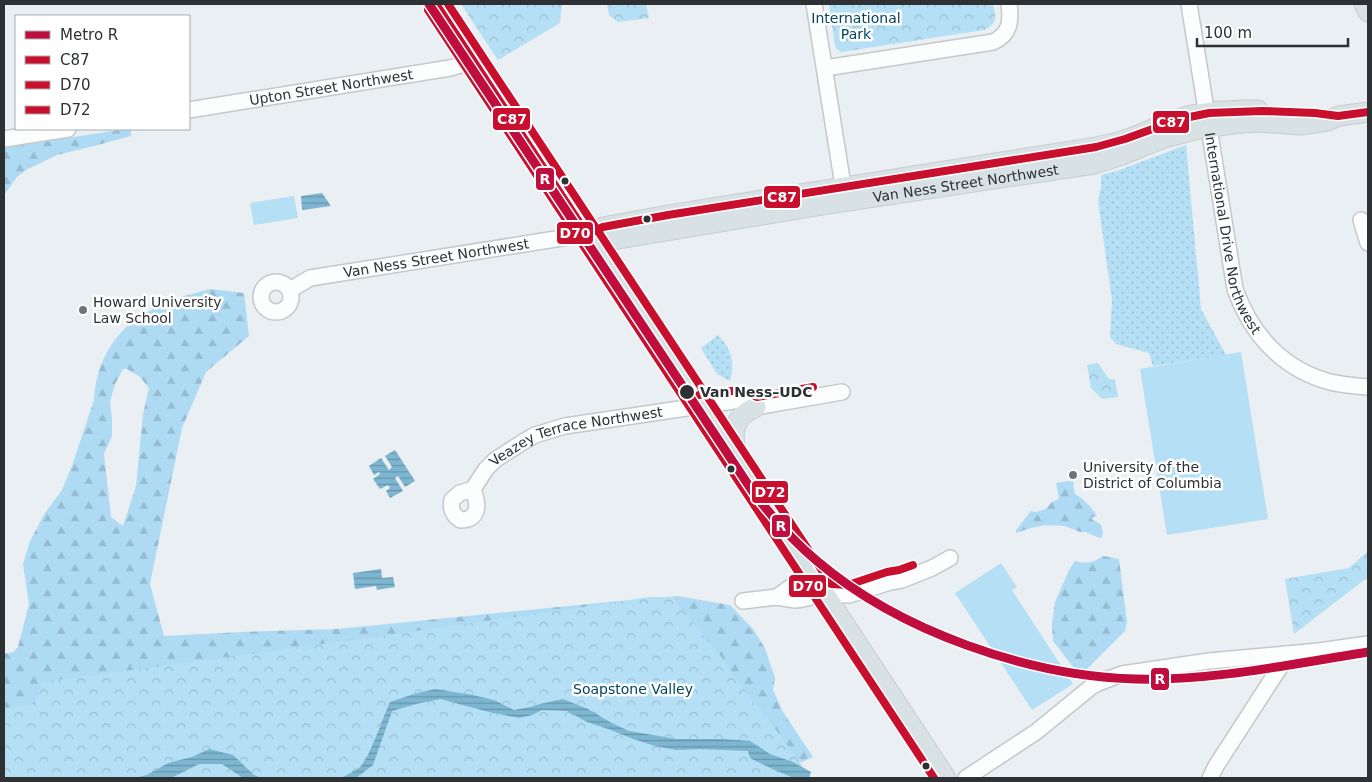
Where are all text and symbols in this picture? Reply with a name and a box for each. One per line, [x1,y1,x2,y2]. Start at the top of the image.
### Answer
park label: International Park [811,10,901,42]
legend [15,15,190,130]
scale bar [1197,15,1348,47]
text: 100 m [1204,24,1252,42]
text: Metro R [60,26,118,44]
text: C87 [60,51,90,69]
street label: Upton Street Northwest [248,66,415,108]
text: D70 [60,76,91,94]
text: D72 [60,101,91,119]
line badge: C87 [492,107,531,131]
line badge: C87 [1152,110,1190,134]
text: C87 [497,111,527,127]
text: C87 [1156,114,1186,130]
street label: International Drive Northwest [1202,131,1265,338]
street label: Van Ness Street Northwest [872,161,1060,205]
line badge: R [535,167,555,191]
text: R [540,171,551,187]
unlabelled marker [560,176,570,186]
line badge: C87 [763,185,801,209]
text: C87 [767,189,797,205]
unlabelled marker [642,214,652,224]
line badge: D70 [556,221,594,245]
text: D70 [559,225,591,241]
street label: Van Ness Street Northwest [342,235,531,281]
place label: Howard University Law School [93,294,222,326]
marker: Howard University Law School [77,304,89,316]
marker: Van Ness–UDC [678,383,696,401]
place label: Van Ness–UDC [700,384,813,400]
street label: Veazey Terrace Northwest [486,404,664,469]
place label: University of the District of Columbia [1083,459,1222,491]
unlabelled marker [726,464,736,474]
marker: University of the District of Columbia [1067,469,1079,481]
line badge: D72 [751,480,789,504]
text: D72 [754,484,786,500]
line badge: R [771,514,791,538]
text: R [776,518,787,534]
line badge: D70 [788,574,827,598]
text: D70 [792,578,824,594]
line badge: R [1150,667,1170,691]
text: R [1155,671,1166,687]
park label: Soapstone Valley [573,681,693,697]
unlabelled marker [921,761,931,771]

